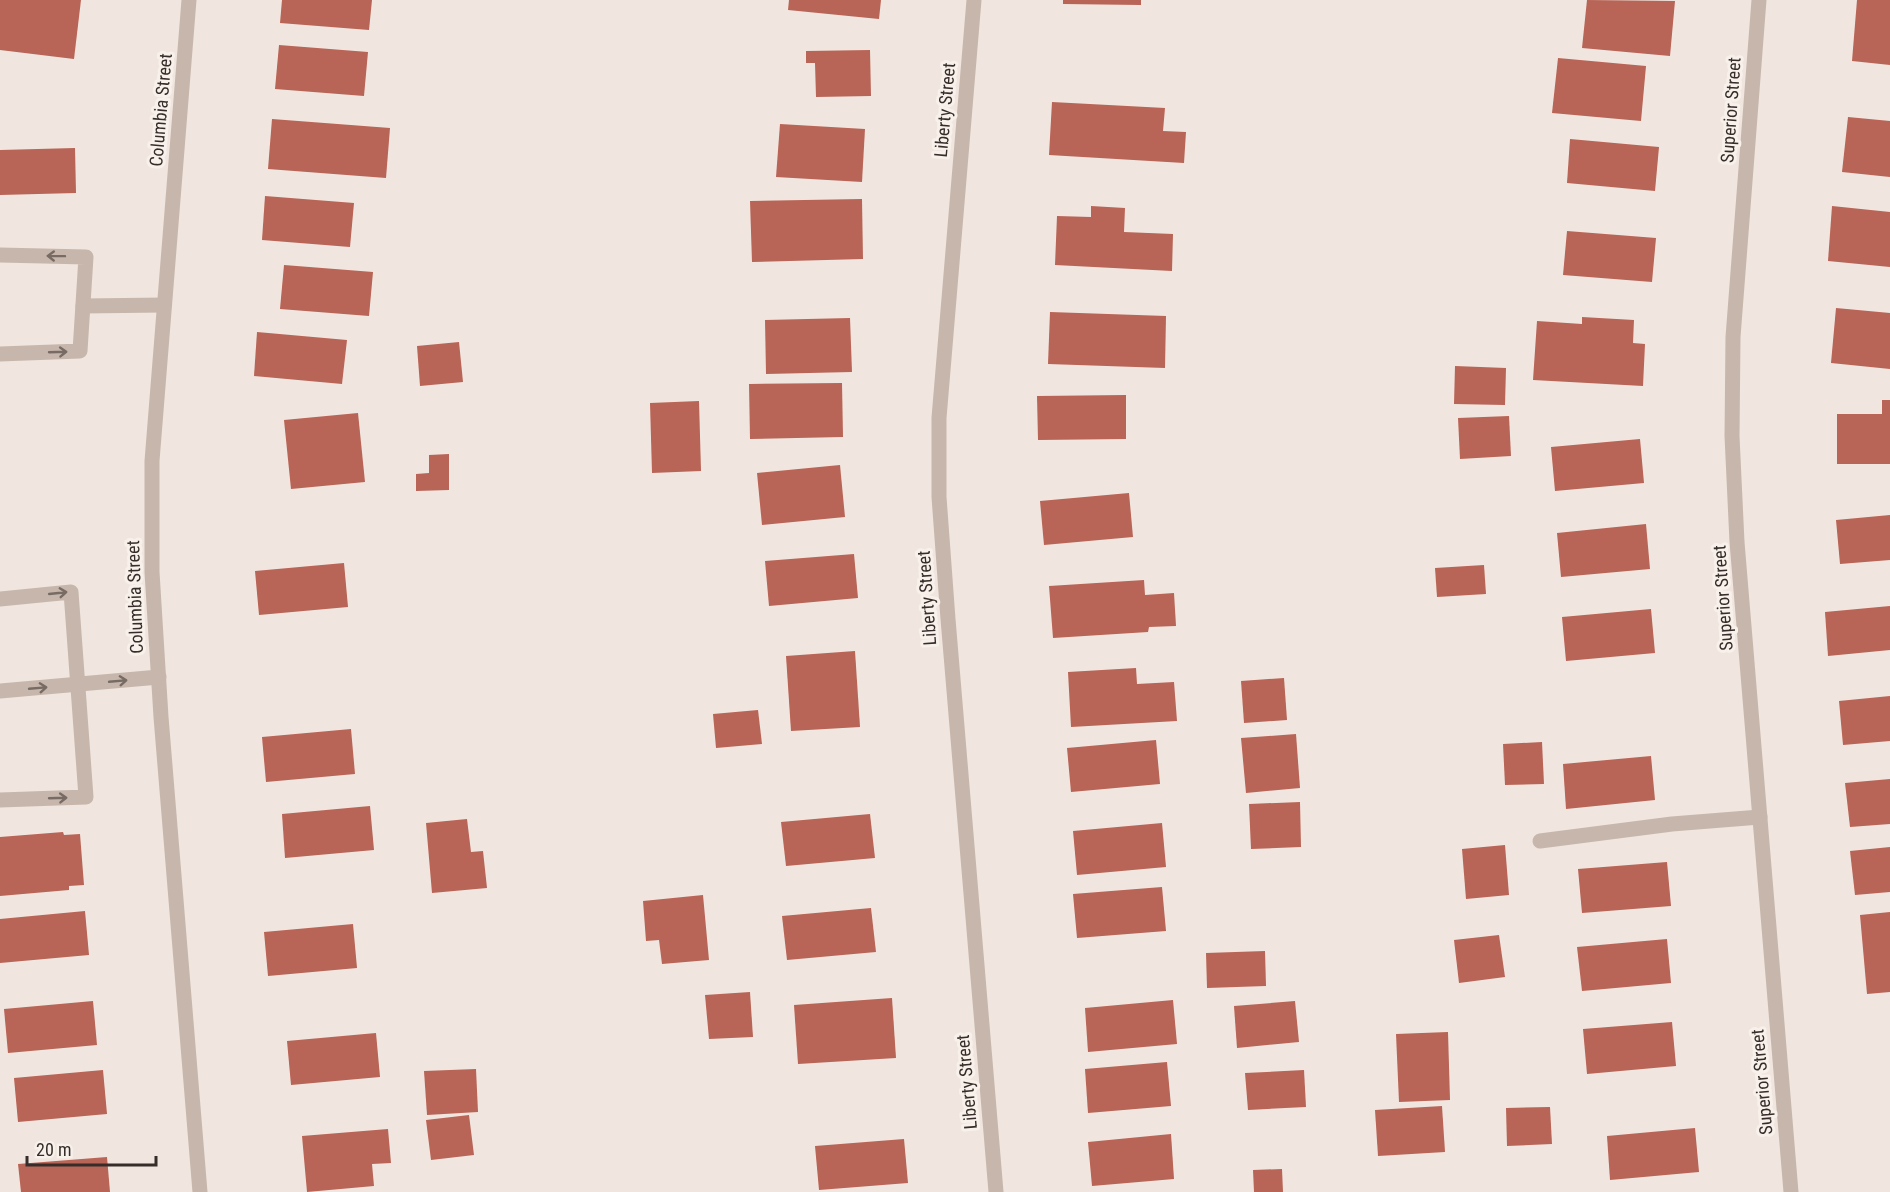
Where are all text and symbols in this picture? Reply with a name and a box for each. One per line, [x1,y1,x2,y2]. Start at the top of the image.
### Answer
street label: Columbia Street [145,52,176,167]
street label: Superior Street [1716,56,1745,163]
street label: Liberty Street [930,62,959,158]
one-way arrow [46,250,66,262]
one-way arrow [48,346,68,358]
street label: Columbia Street [122,540,147,654]
street label: Superior Street [1708,545,1737,652]
street label: Liberty Street [913,550,940,646]
one-way arrow [48,587,68,598]
one-way arrow [107,675,127,686]
one-way arrow [28,682,48,693]
one-way arrow [48,792,68,804]
street label: Superior Street [1746,1028,1777,1136]
street label: Liberty Street [952,1034,981,1130]
scale bar [27,1129,156,1167]
text: 20 m [36,1139,71,1160]

